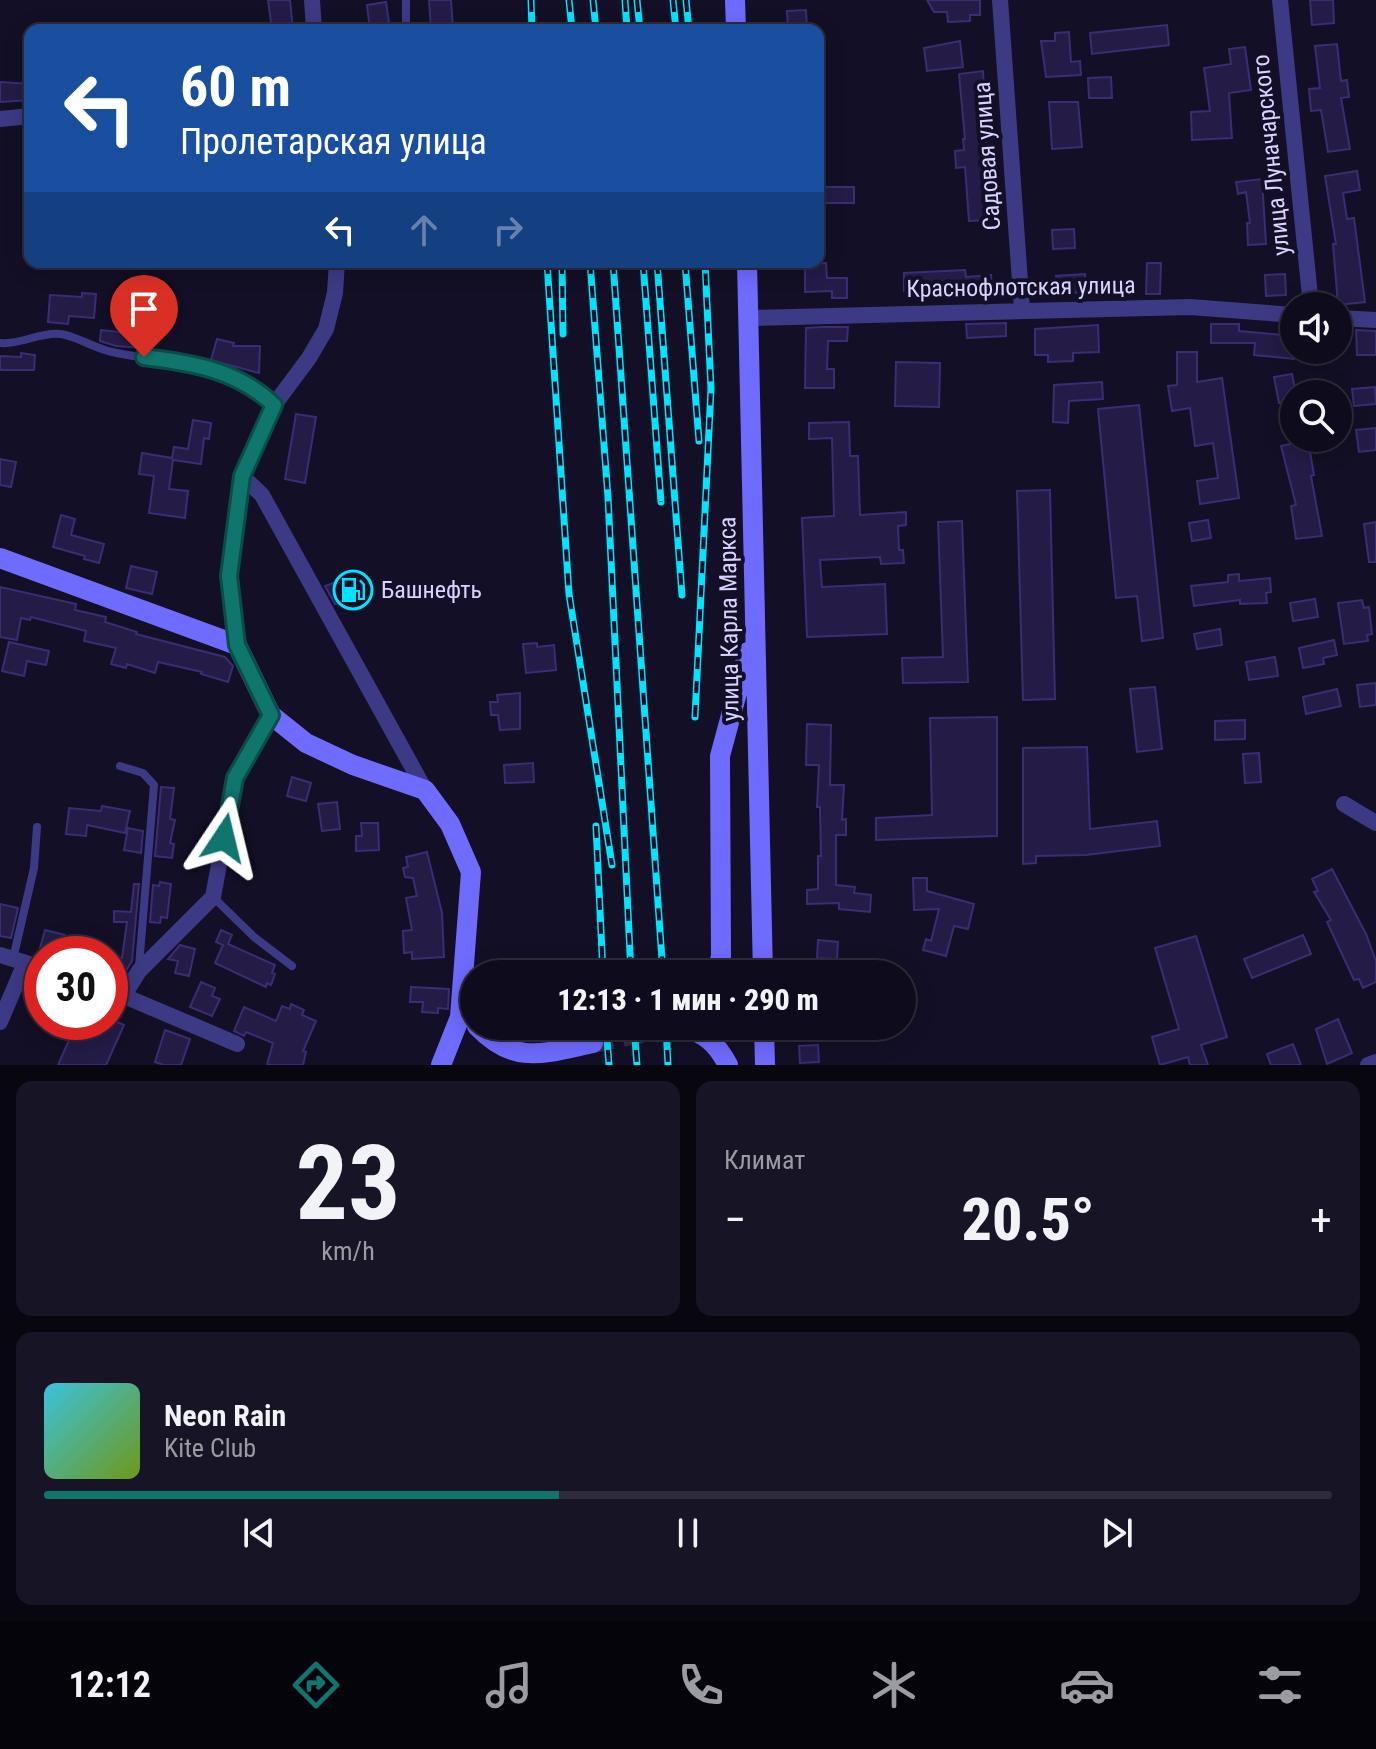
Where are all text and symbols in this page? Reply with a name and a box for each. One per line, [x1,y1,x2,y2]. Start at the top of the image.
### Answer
street label: улица Луначарского [1247,53,1295,257]
text: 60 m [180,54,291,120]
icon: left [48,56,152,160]
street label: Садовая улица [968,81,1006,231]
text: Пролетарская улица [180,121,487,163]
icon: left [318,208,362,252]
icon: ahead [402,208,446,252]
icon: right [486,208,530,252]
street label: Краснофлотская улица [906,271,1136,303]
pin [110,275,178,357]
icon: arrive [122,287,166,331]
map controls [1280,292,1352,452]
button: sound [1280,292,1352,364]
button: search [1280,380,1352,452]
street label: улица Карла Маркса [713,516,745,722]
fuel station icon: Башнефть [332,569,374,611]
place label: Башнефть [381,576,482,604]
position arrow [182,796,266,880]
speed limit sign: 30 [24,936,128,1040]
text: 12:13 · 1 мин · 290 m [557,982,819,1017]
text: 23 [295,1123,401,1244]
text: Климат [724,1145,805,1175]
text: 20.5° [962,1184,1095,1255]
text: − [724,1194,746,1246]
text: + [1310,1194,1332,1246]
text: km/h [321,1236,375,1266]
text: Neon Rain [164,1398,286,1433]
text: Kite Club [164,1433,256,1463]
icon: previous [237,1511,281,1555]
icon: pause [666,1511,710,1555]
icon: next [1095,1511,1139,1555]
icon: directions [288,1657,344,1713]
icon: music [481,1657,537,1713]
icon: phone [673,1657,729,1713]
icon: climate [866,1657,922,1713]
icon: car [1059,1657,1115,1713]
icon: filters [1252,1657,1308,1713]
text: 12:12 [68,1664,151,1706]

